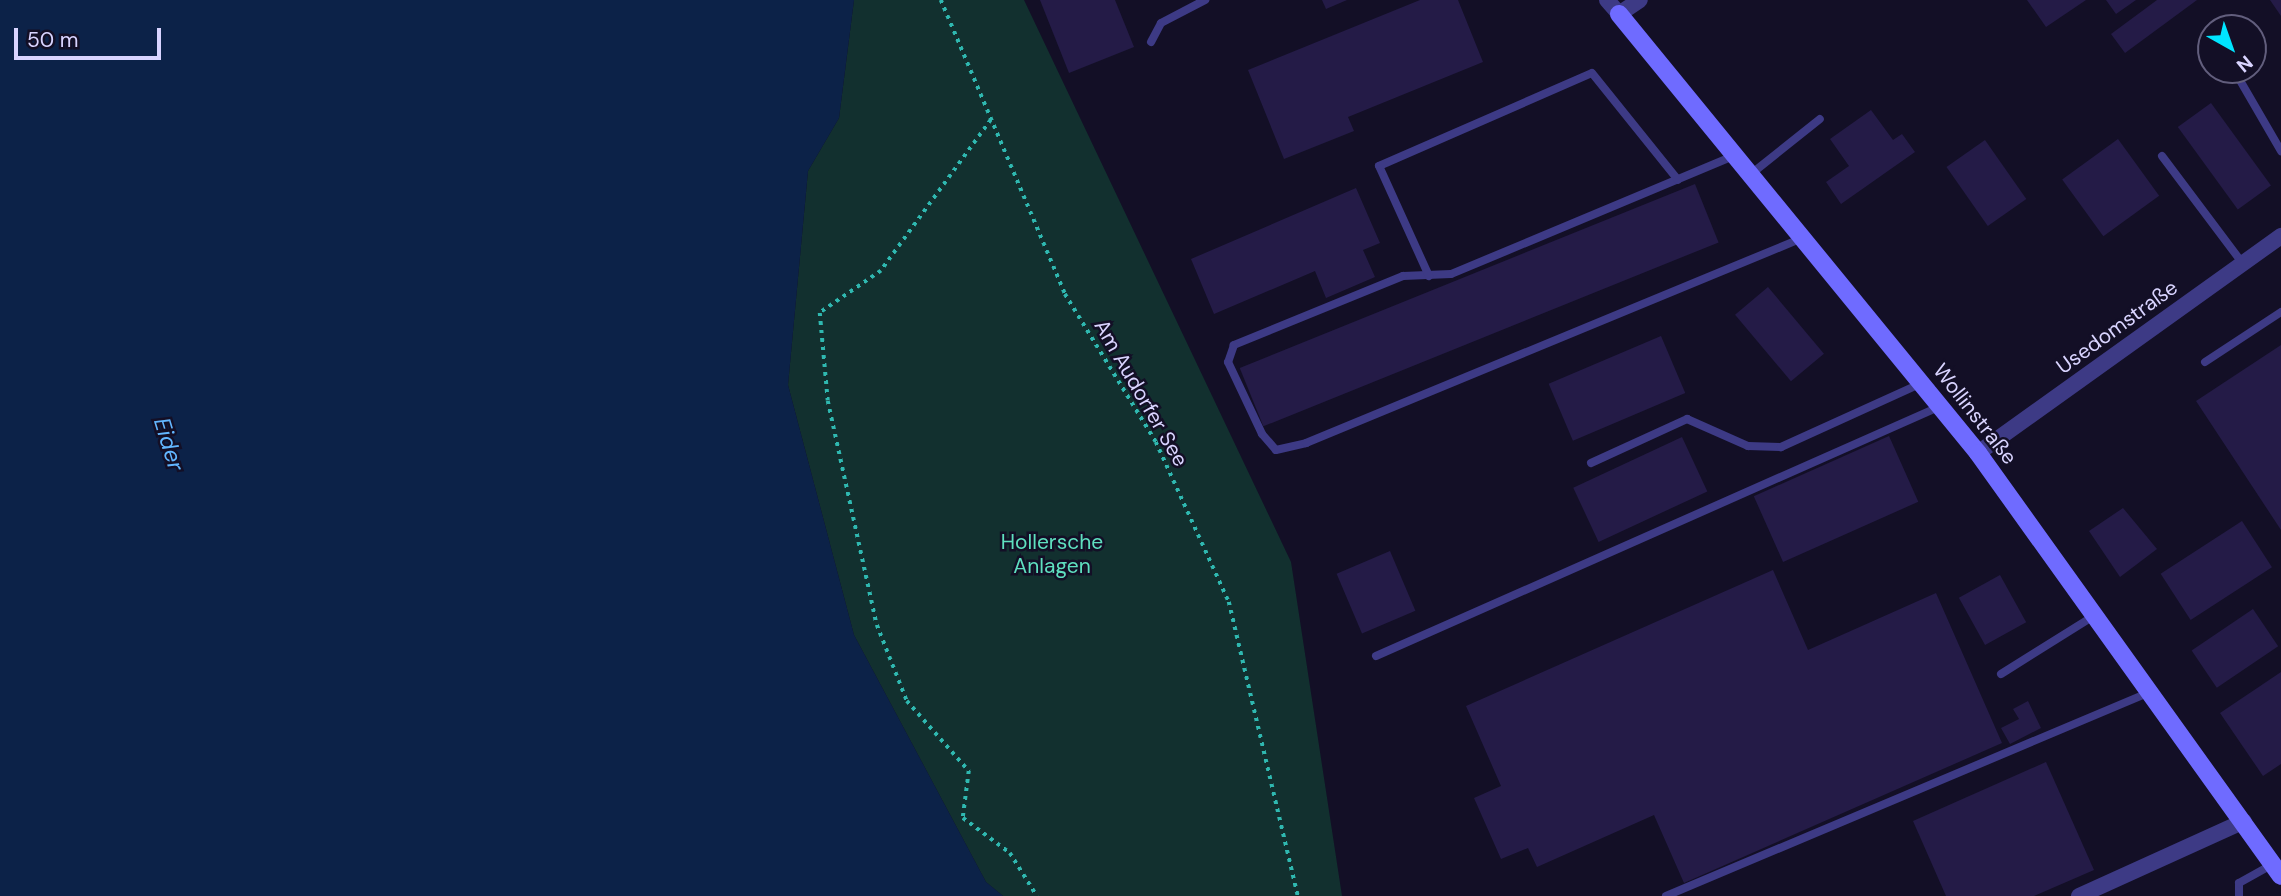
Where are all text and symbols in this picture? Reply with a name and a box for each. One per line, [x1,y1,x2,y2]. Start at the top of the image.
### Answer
scale bar [18,14,164,58]
north arrow [2197,14,2267,84]
text: 50 m [27,26,78,54]
text: N [2231,50,2258,78]
street label: Usedomstraße [2052,275,2182,379]
street label: Am Audorfer See [1089,315,1193,471]
street label: Wollinstraße [1928,358,2022,470]
water label: Eider [148,414,190,474]
park label: Hollersche Anlagen [1001,529,1103,579]

